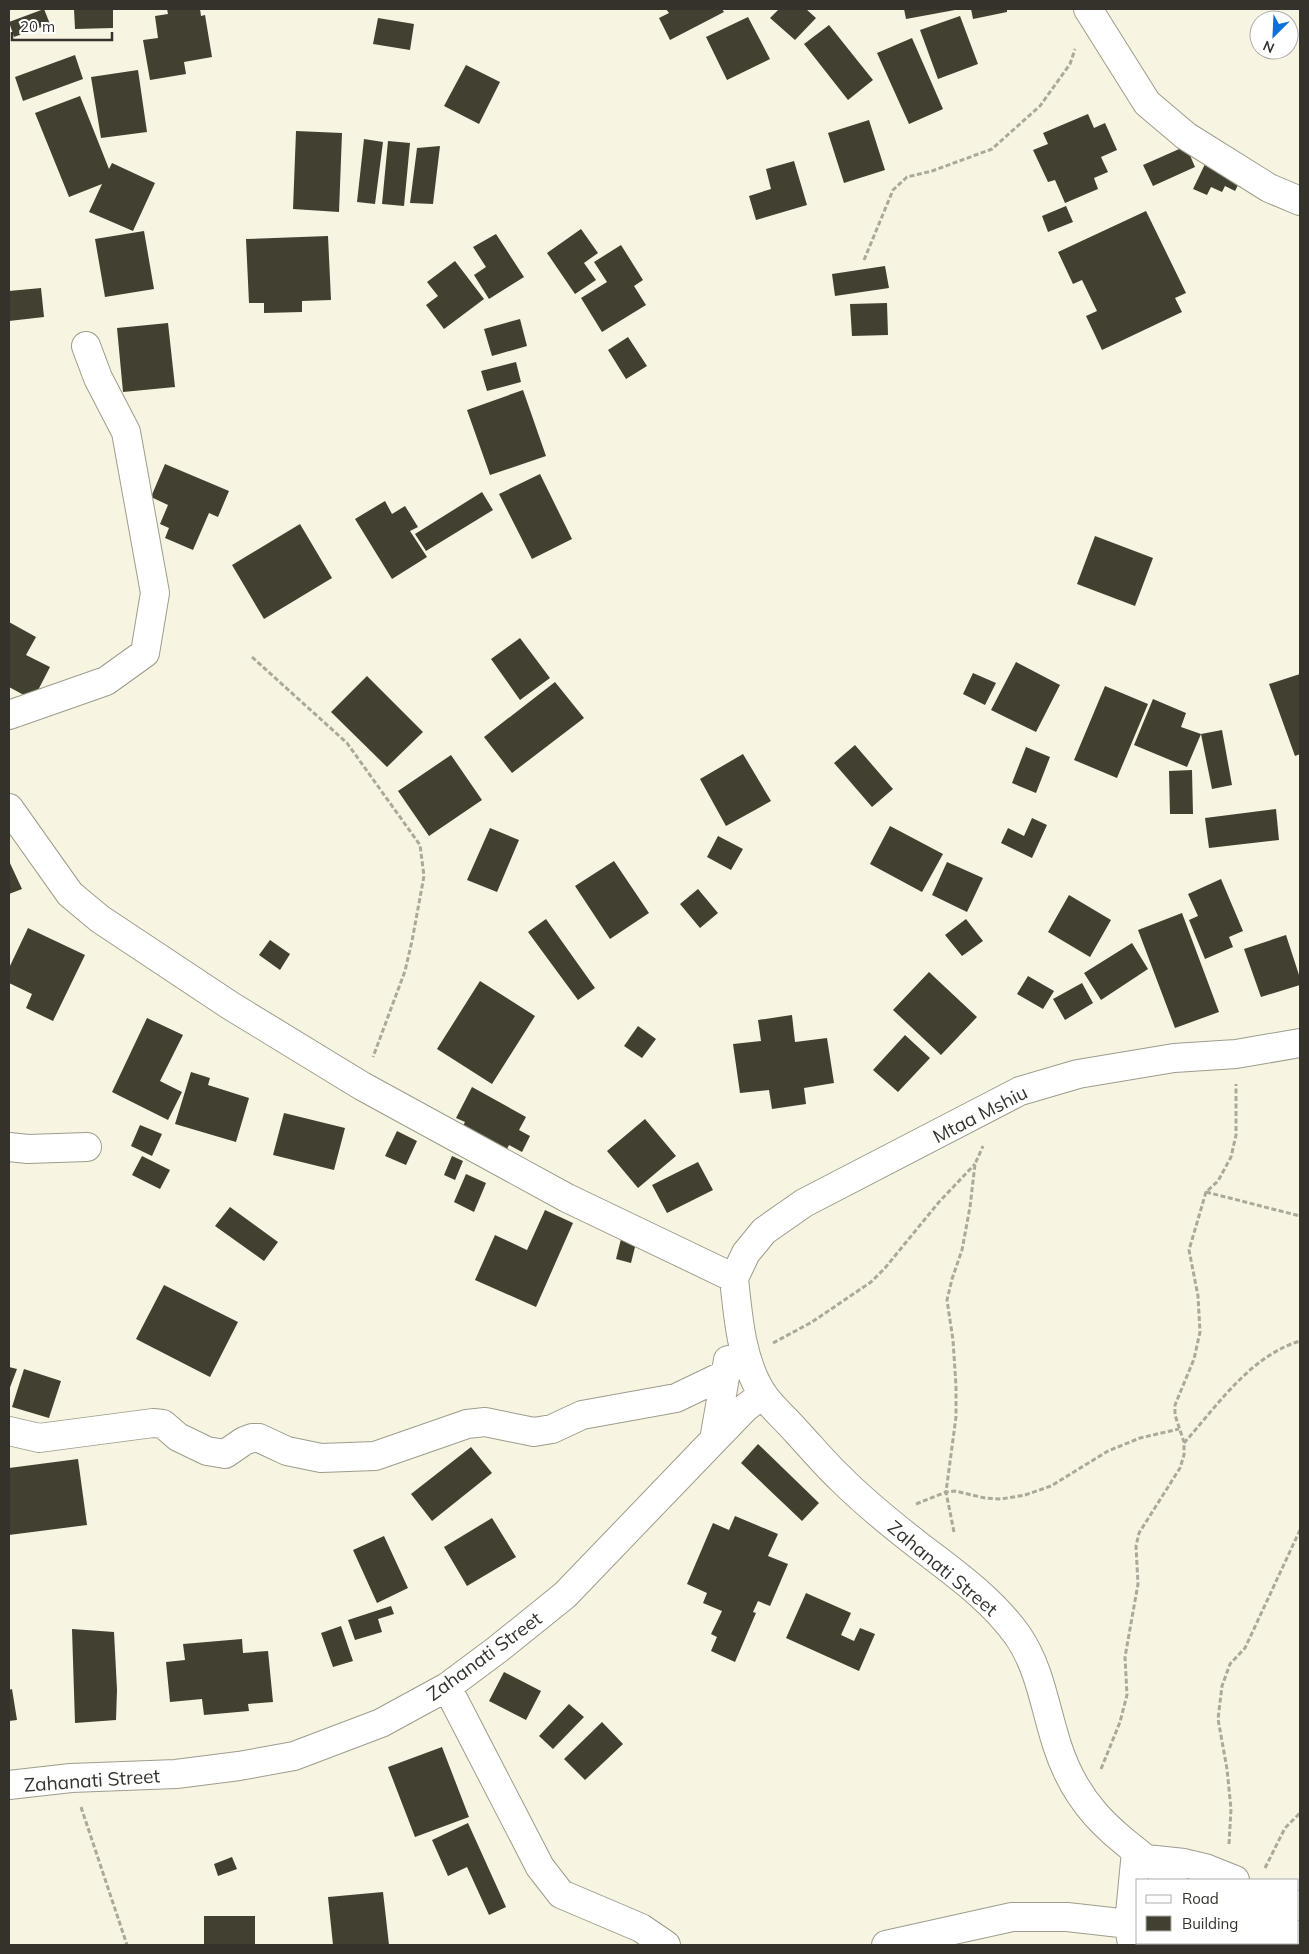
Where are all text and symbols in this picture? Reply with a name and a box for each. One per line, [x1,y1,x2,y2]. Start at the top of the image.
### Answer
scale bar [12,10,112,42]
north arrow [1249,10,1299,60]
text: 20 m [20,17,55,36]
text: N [1260,37,1277,57]
street label: Mtaa Mshiu [929,1080,1031,1148]
street label: Zahanati Street [883,1515,1003,1621]
street label: Zahanati Street [422,1606,546,1706]
street label: Zahanati Street [23,1763,161,1797]
legend [1136,1879,1299,1944]
text: Road [1182,1889,1219,1908]
text: Building [1182,1914,1238,1933]

